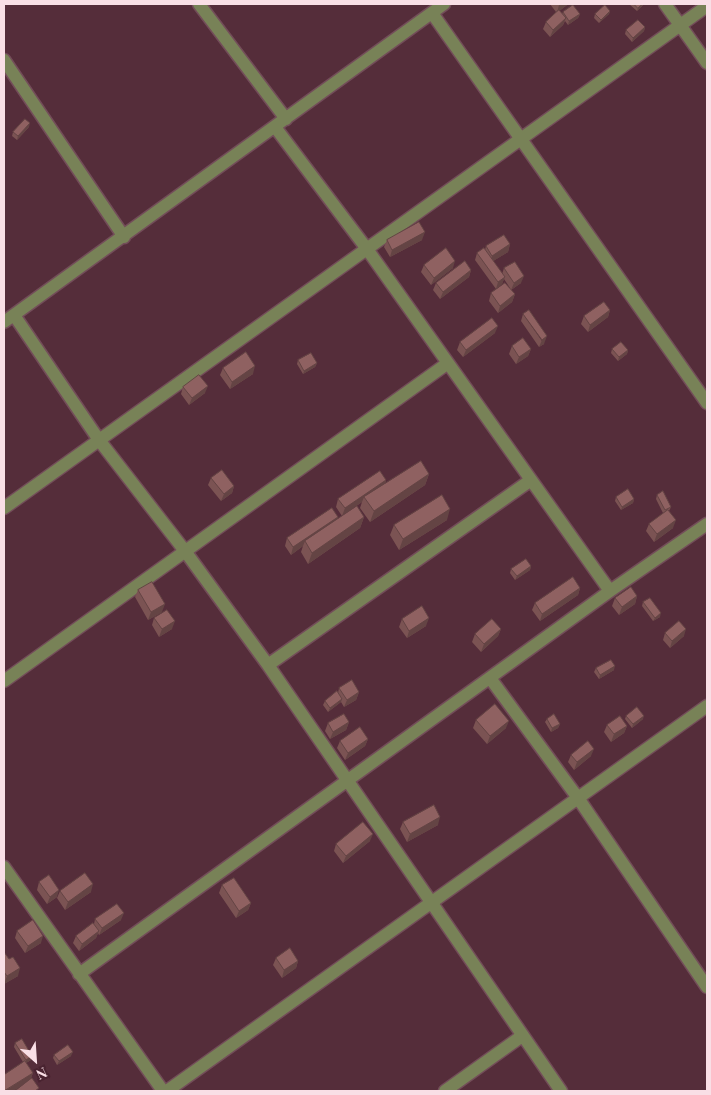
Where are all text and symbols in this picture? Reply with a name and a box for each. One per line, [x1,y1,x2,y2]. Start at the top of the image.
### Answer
north arrow [10,1035,60,1085]
text: N [33,1063,51,1085]

